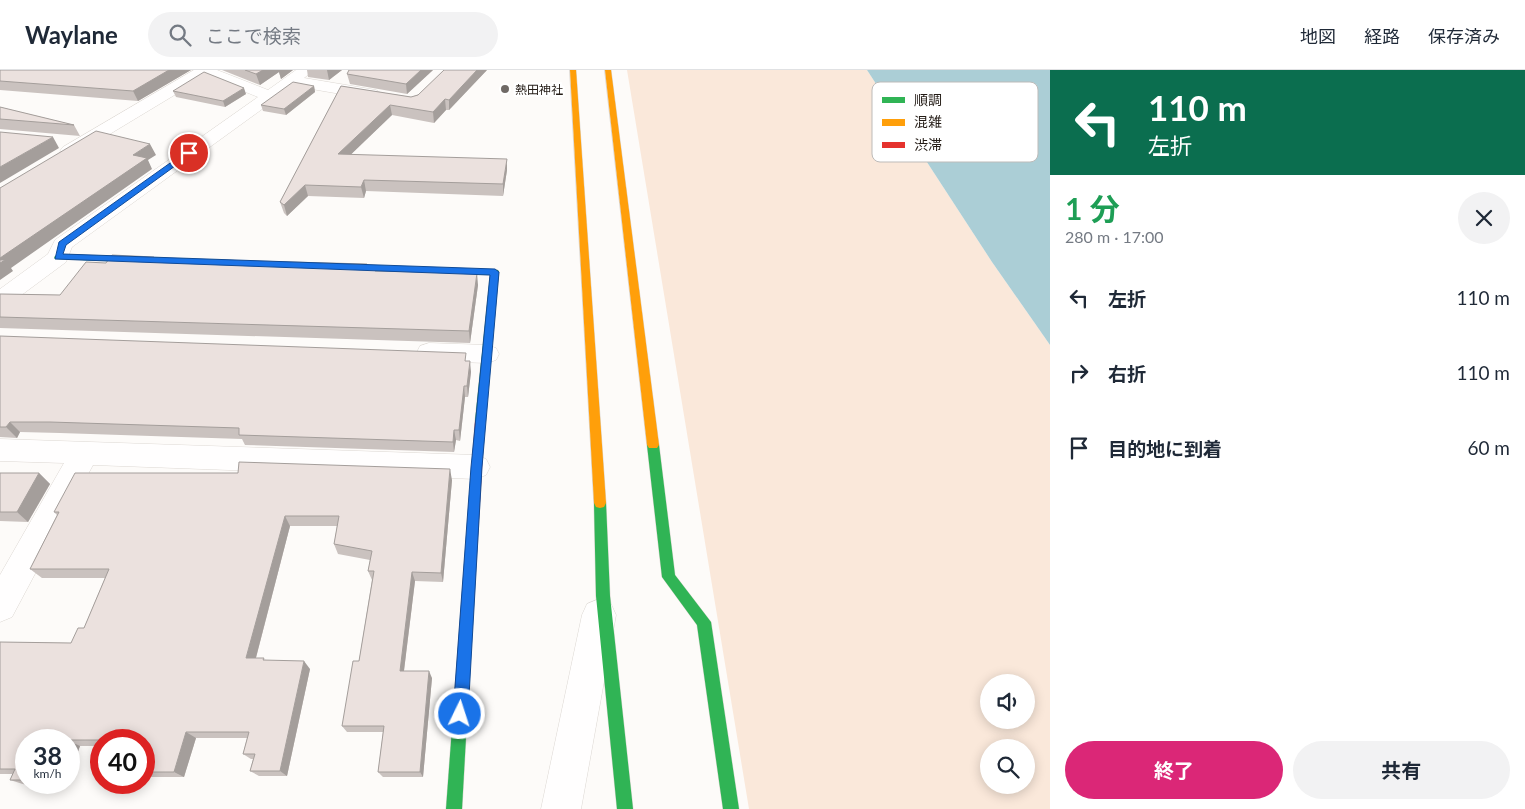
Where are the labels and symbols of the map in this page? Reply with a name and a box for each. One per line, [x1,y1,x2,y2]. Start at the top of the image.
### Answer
place label: 熱田神社 [515,82,563,97]
legend [872,82,1038,162]
marker: 熱田神社 [499,83,511,95]
text: 順調 [914,91,942,108]
text: 混雑 [914,113,942,130]
pin [168,132,210,174]
text: 渋滞 [914,136,942,153]
position arrow [433,687,485,739]
speed limit sign: 40 [90,729,155,794]

